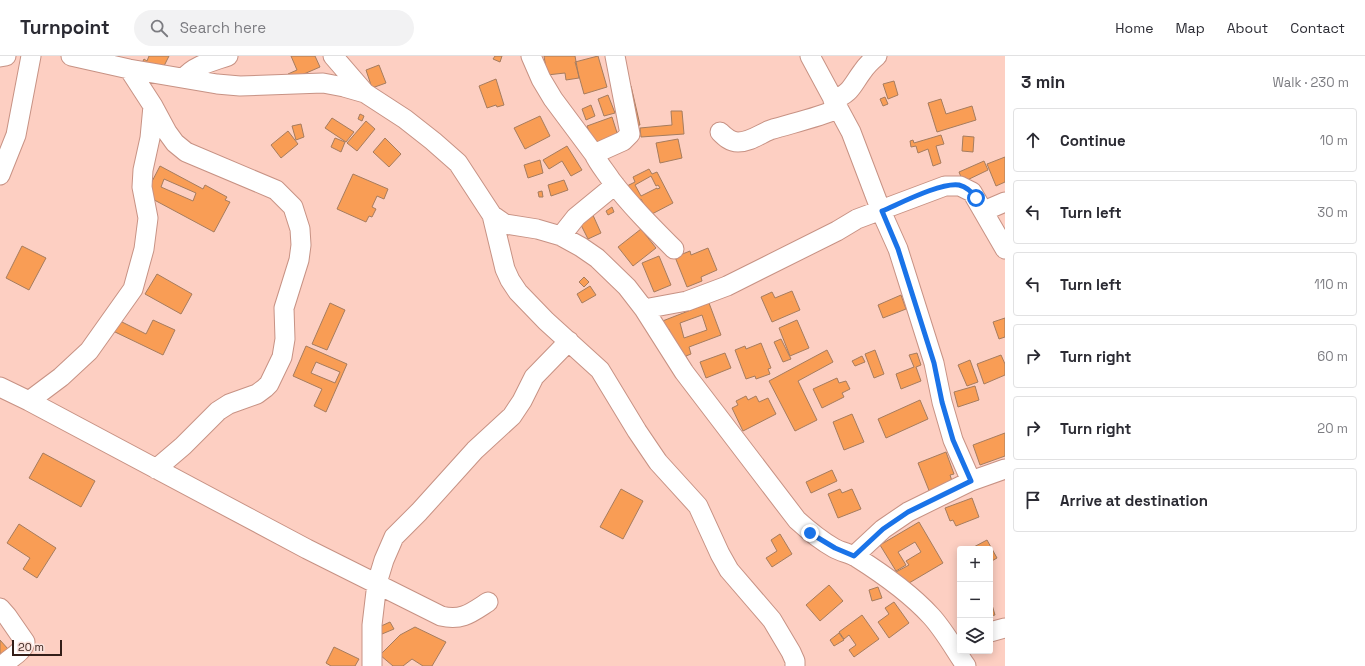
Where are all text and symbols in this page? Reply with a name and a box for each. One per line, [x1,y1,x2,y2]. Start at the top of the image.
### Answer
search box [134,10,414,46]
text: Turnpoint [20,15,110,40]
icon: search [148,17,170,39]
text: Search here [180,18,266,37]
text: Home [1115,19,1153,37]
text: Map [1175,19,1205,37]
text: About [1227,19,1268,37]
text: Contact [1290,19,1345,37]
text: 3 min [1021,71,1065,93]
text: Walk · 230 m [1272,74,1349,91]
icon: ahead [1022,129,1044,151]
text: Continue [1060,131,1126,150]
text: 10 m [1320,132,1348,149]
route start [967,189,985,207]
icon: left [1022,201,1044,223]
text: Turn left [1060,203,1122,222]
text: 30 m [1317,204,1348,221]
icon: left [1022,273,1044,295]
text: Turn left [1060,275,1122,294]
text: 110 m [1314,276,1348,293]
icon: right [1022,345,1044,367]
text: Turn right [1060,347,1131,366]
text: 60 m [1317,348,1348,365]
icon: right [1022,417,1044,439]
text: Turn right [1060,419,1131,438]
text: 20 m [1317,420,1348,437]
icon: arrive [1022,489,1044,511]
text: Arrive at destination [1060,491,1208,510]
route end [801,524,819,542]
map controls [957,546,993,654]
button: + [957,546,993,582]
button: − [957,582,993,618]
button: layers [957,618,993,654]
scale bar [12,638,62,657]
text: 20 m [18,640,44,654]

